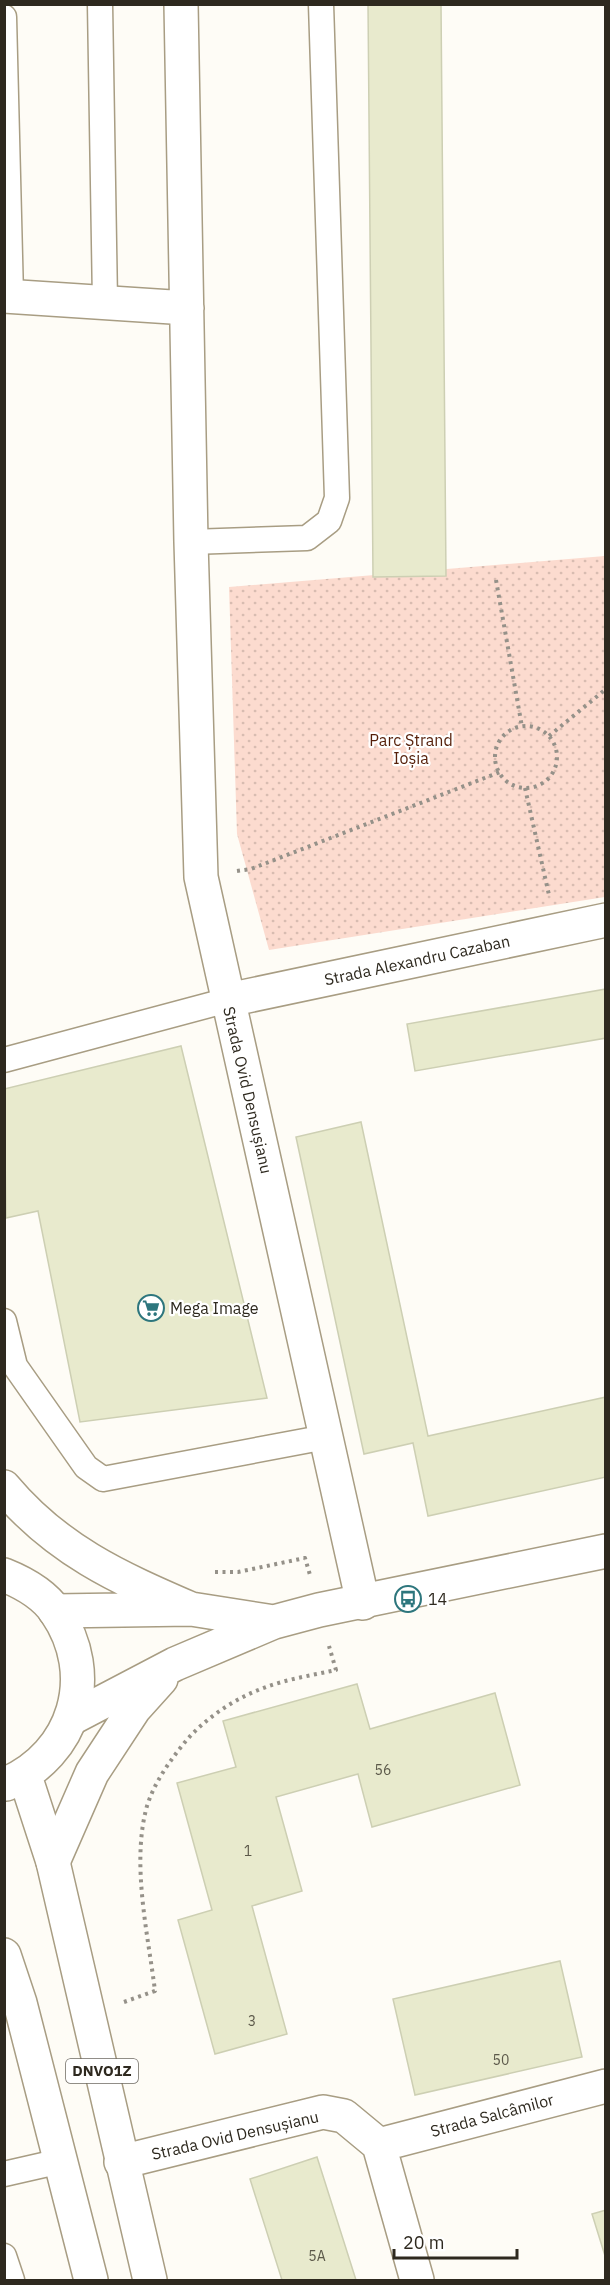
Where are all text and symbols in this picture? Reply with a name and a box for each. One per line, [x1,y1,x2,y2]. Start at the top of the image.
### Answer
park label: Parc Ștrand Ioșia [369,730,453,768]
street label: Strada Alexandru Cazaban [322,931,512,989]
street label: Strada Ovid Densușianu [219,1004,277,1176]
supermarket icon: Mega Image [136,1293,166,1323]
place label: Mega Image [170,1298,259,1318]
bus stop icon: 14 [393,1584,423,1614]
place label: 14 [428,1589,447,1609]
house number: 56 [375,1761,391,1779]
house number: 1 [244,1842,252,1860]
house number: 3 [248,2012,256,2030]
house number: 50 [493,2051,509,2069]
road number: DNVO1Z [66,2059,138,2083]
street label: Strada Salcâmilor [428,2089,556,2141]
street label: Strada Ovid Densușianu [149,2106,321,2164]
scale bar [394,2222,517,2260]
text: 20 m [403,2231,445,2254]
house number: 5A [308,2247,326,2265]

